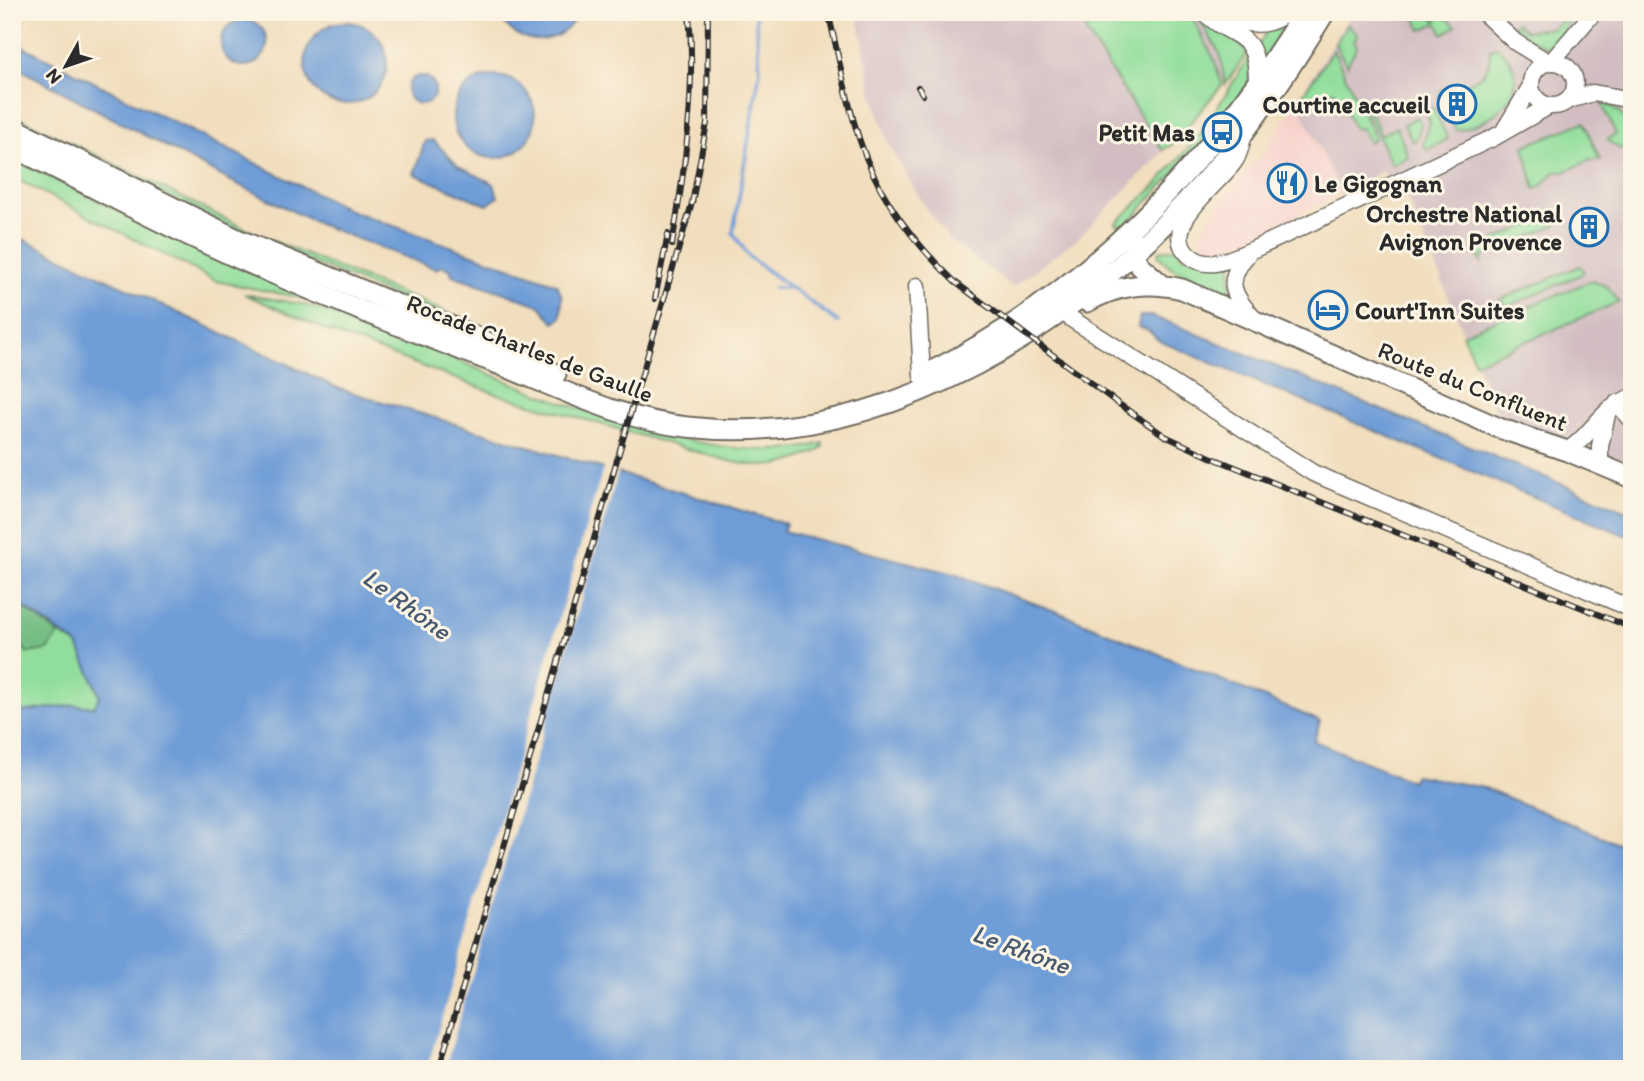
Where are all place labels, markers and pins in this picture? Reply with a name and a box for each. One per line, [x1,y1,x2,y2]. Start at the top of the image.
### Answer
building icon: Courtine accueil [1436,83,1478,125]
place label: Courtine accueil [1262,90,1430,119]
bus stop icon: Petit Mas [1201,111,1243,153]
place label: Petit Mas [1098,118,1195,147]
restaurant icon: Le Gigognan [1266,162,1308,204]
place label: Le Gigognan [1314,169,1442,199]
place label: Orchestre National Avignon Provence [1366,199,1562,257]
building icon: Orchestre National Avignon Provence [1568,206,1610,248]
hotel icon: Court'Inn Suites [1307,289,1349,331]
place label: Court'Inn Suites [1355,296,1525,325]

